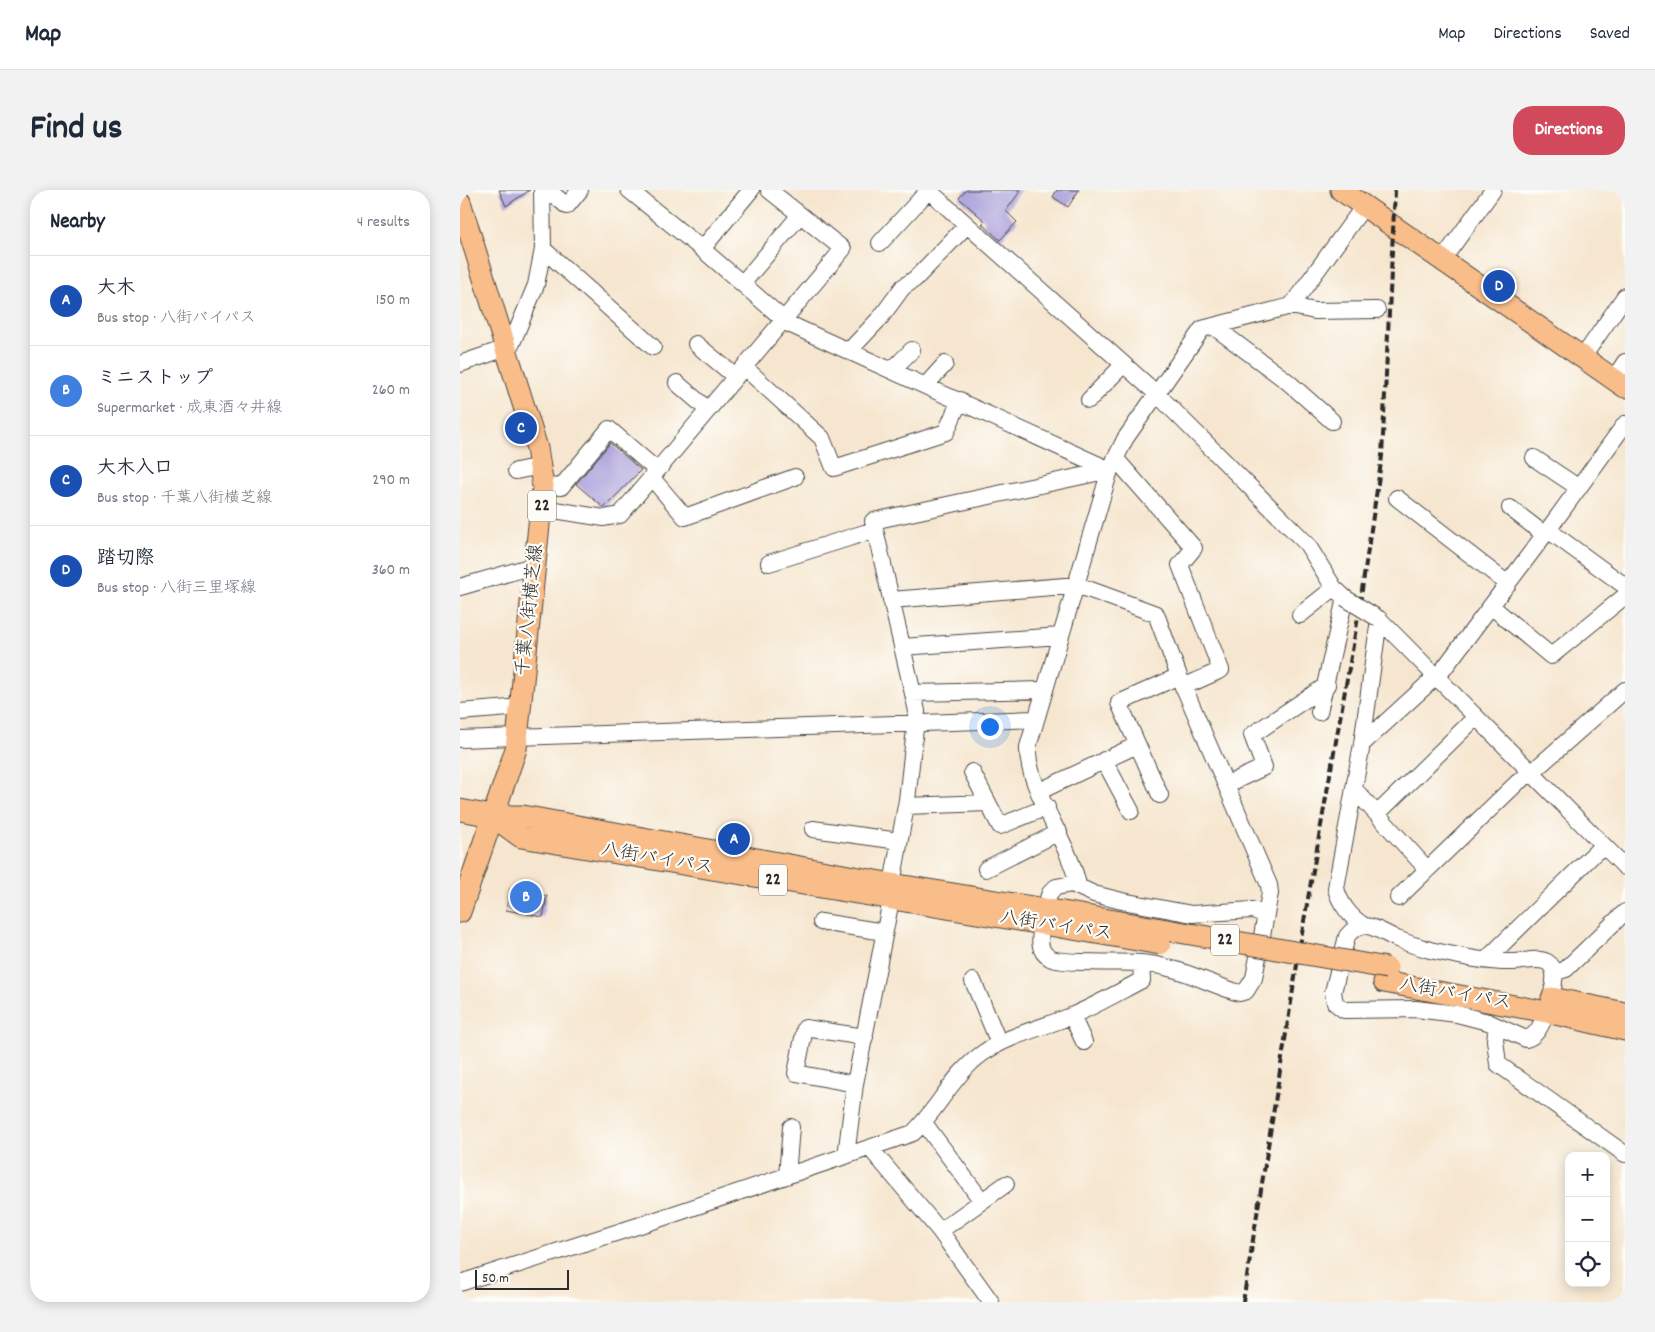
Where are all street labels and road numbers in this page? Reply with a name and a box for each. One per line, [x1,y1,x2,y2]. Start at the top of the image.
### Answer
road number: 22 [528,490,556,522]
street label: 千葉八街横芝線 [511,542,551,678]
street label: 八街バイパス [599,837,715,883]
road number: 22 [759,864,787,896]
street label: 八街バイパス [998,905,1114,949]
road number: 22 [1211,924,1239,956]
street label: 八街バイパス [1397,972,1513,1018]

